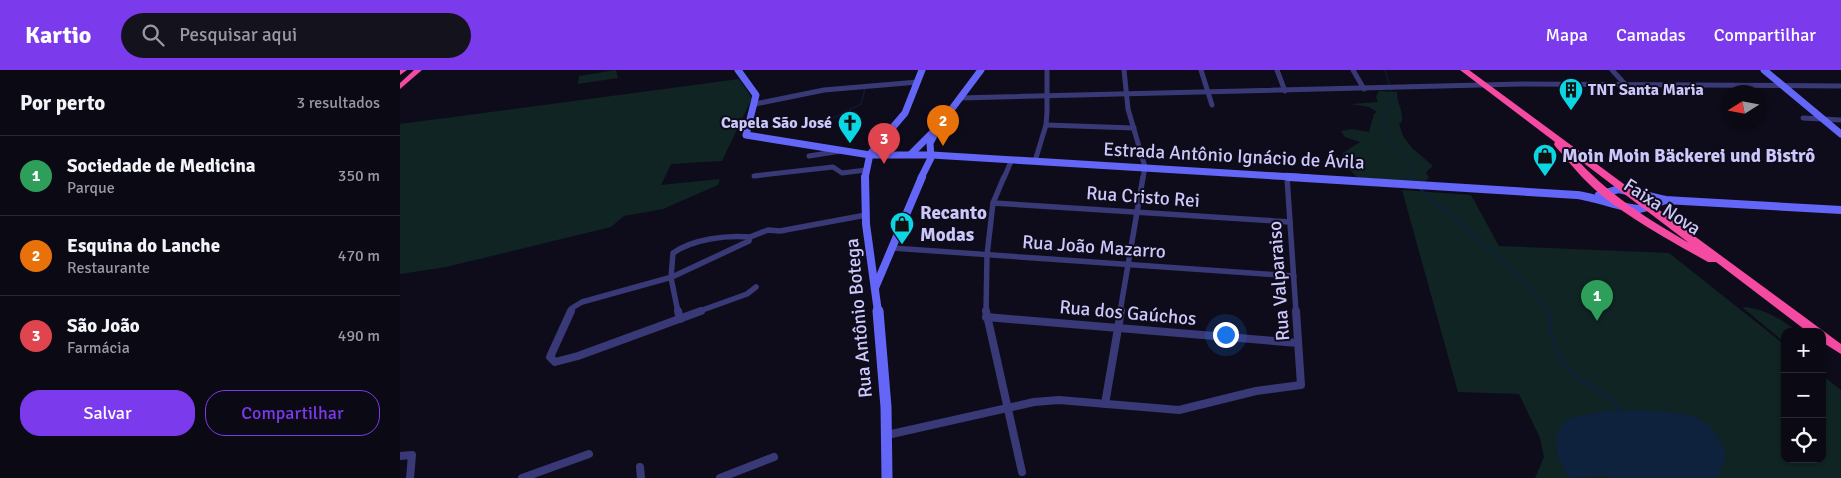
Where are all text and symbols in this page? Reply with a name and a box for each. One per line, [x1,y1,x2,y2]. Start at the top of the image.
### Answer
search box [121,13,471,58]
text: Kartio [25,20,91,50]
icon: search [139,21,167,49]
text: Pesquisar aqui [179,23,297,47]
text: Mapa [1546,24,1588,46]
text: Camadas [1616,24,1686,46]
text: Compartilhar [1714,24,1816,46]
building icon: TNT Santa Maria [1558,77,1584,111]
place label: TNT Santa Maria [1588,80,1704,100]
north arrow [1721,85,1766,130]
text: Por perto [20,90,105,116]
text: 3 resultados [297,93,380,113]
pin: 2 [927,105,959,146]
church icon: Capela São José [837,110,863,144]
place label: Capela São José [721,113,832,133]
pin: 3 [868,123,900,164]
street label: Estrada Antônio Ignácio de Ávila [1103,137,1365,175]
shop icon: Moin Moin Bäckerei und Bistrô [1532,143,1558,177]
place label: Moin Moin Bäckerei und Bistrô [1562,144,1815,168]
text: Sociedade de Medicina [67,154,256,178]
text: 1 [32,166,40,186]
text: 350 m [338,166,380,186]
street label: Faixa Nova [1619,173,1705,241]
text: Parque [67,178,115,198]
street label: Rua Cristo Rei [1085,181,1201,213]
place label: Recanto Modas [920,201,987,247]
shop icon: Recanto Modas [889,211,915,245]
street label: Rua Valparaiso [1263,220,1295,342]
street label: Rua João Mazarro [1021,230,1167,264]
text: Esquina do Lanche [67,234,220,258]
street label: Rua Antônio Botega [840,237,878,399]
text: 2 [32,246,40,266]
text: 470 m [338,246,380,266]
text: Restaurante [67,258,150,278]
pin: 1 [1581,280,1613,321]
street label: Rua dos Gaúchos [1059,295,1197,331]
text: São João [67,314,140,338]
your location [1213,322,1239,348]
text: 3 [32,326,40,346]
text: 490 m [338,326,380,346]
map controls [1781,328,1826,463]
button: + [1781,328,1826,373]
text: Farmácia [67,338,130,358]
button: − [1781,373,1826,418]
button: Salvar [20,390,195,436]
button: Compartilhar [205,390,380,436]
button: locate [1781,418,1826,463]

